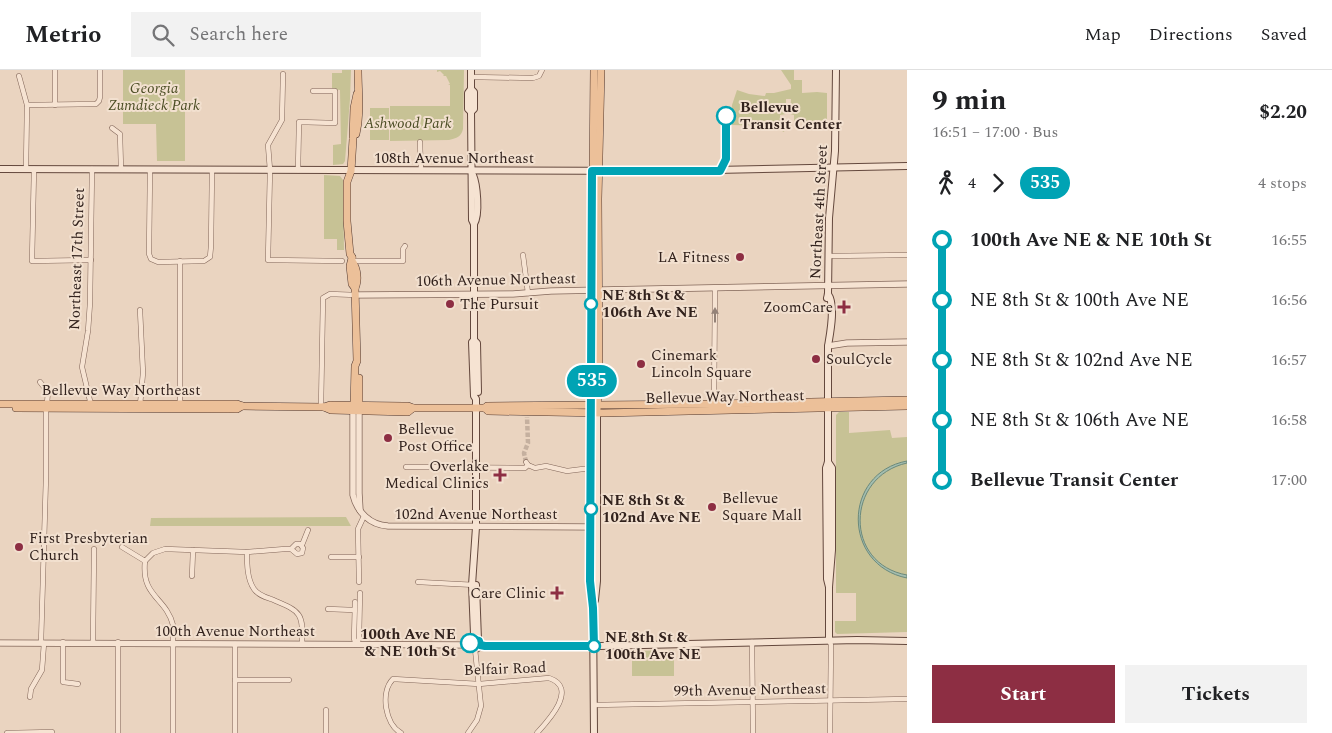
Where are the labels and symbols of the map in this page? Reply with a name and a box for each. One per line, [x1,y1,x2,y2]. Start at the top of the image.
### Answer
park label: Georgia Zumdieck Park [108,77,200,117]
place label: Bellevue Transit Center [740,96,842,136]
marker: Bellevue Transit Center [716,106,736,126]
park label: Ashwood Park [363,112,452,135]
street label: Northeast 4th Street [804,144,834,280]
street label: 108th Avenue Northeast [374,147,534,170]
street label: Northeast 17th Street [63,187,91,331]
place label: LA Fitness [658,246,730,269]
marker: LA Fitness [734,251,746,263]
street label: 106th Avenue Northeast [416,267,576,293]
place label: NE 8th St & 106th Ave NE [602,284,698,324]
place label: The Pursuit [460,293,539,316]
place label: ZoomCare [763,296,833,319]
marker: NE 8th St & 106th Ave NE [584,297,598,311]
marker: The Pursuit [444,298,456,310]
marker: ZoomCare [837,300,851,314]
one-way arrow [711,307,719,323]
place label: Cinemark Lincoln Square [651,344,752,384]
place label: SoulCycle [826,348,892,371]
marker: SoulCycle [810,353,822,365]
marker: Cinemark Lincoln Square [635,358,647,370]
line badge: 535 [563,365,621,397]
street label: Bellevue Way Northeast [41,379,201,402]
street label: Bellevue Way Northeast [645,384,805,410]
place label: Bellevue Post Office [398,418,472,458]
marker: Bellevue Post Office [382,432,394,444]
place label: Overlake Medical Clinics [385,455,489,495]
marker: Overlake Medical Clinics [493,468,507,482]
place label: Bellevue Square Mall [722,487,802,527]
place label: NE 8th St & 102nd Ave NE [602,489,701,529]
marker: Bellevue Square Mall [706,501,718,513]
marker: NE 8th St & 102nd Ave NE [584,502,598,516]
street label: 102nd Avenue Northeast [394,503,558,526]
place label: First Presbyterian Church [29,527,148,567]
marker: First Presbyterian Church [13,541,25,553]
place label: Care Clinic [470,582,546,605]
marker: Care Clinic [550,586,564,600]
street label: 100th Avenue Northeast [155,620,315,643]
place label: 100th Ave NE & NE 10th St [360,623,456,663]
place label: NE 8th St & 100th Ave NE [605,626,701,666]
marker: 100th Ave NE & NE 10th St [460,633,480,653]
marker: NE 8th St & 100th Ave NE [587,639,601,653]
street label: Belfair Road [463,656,547,682]
street label: 99th Avenue Northeast [674,677,826,703]

